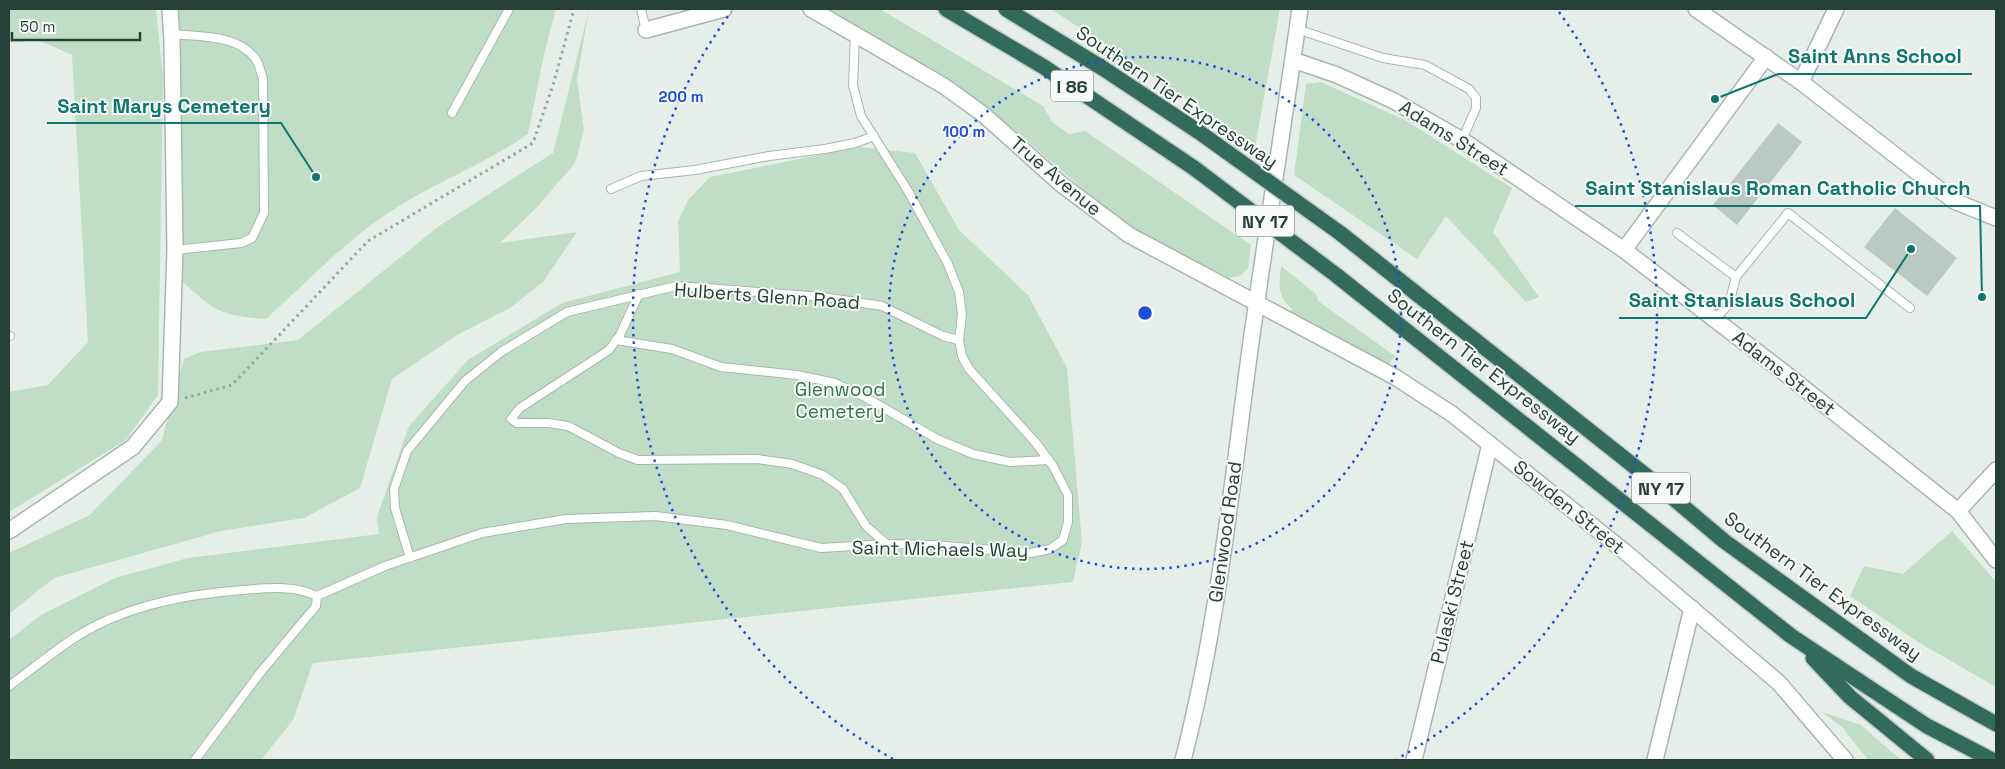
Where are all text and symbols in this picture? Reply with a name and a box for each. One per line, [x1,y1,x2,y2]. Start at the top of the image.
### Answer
scale bar [12,10,140,42]
text: 50 m [20,17,55,36]
street label: Southern Tier Expressway [1071,20,1283,174]
callout: Saint Anns School [1778,39,1972,74]
text: Saint Anns School [1788,43,1962,69]
road number: I 86 [1051,70,1093,102]
text: 200 m [659,87,703,106]
callout: Saint Marys Cemetery [47,88,281,123]
text: Saint Marys Cemetery [57,93,271,119]
street label: Adams Street [1395,94,1513,182]
text: 100 m [943,122,985,141]
street label: True Avenue [1005,131,1107,221]
callout: Saint Stanislaus Roman Catholic Church [1575,171,1980,206]
text: Saint Stanislaus Roman Catholic Church [1585,175,1971,201]
road number: NY 17 [1236,206,1294,237]
street label: Hulberts Glenn Road [673,277,861,315]
street label: Southern Tier Expressway [1382,283,1586,449]
callout: Saint Stanislaus School [1619,283,1866,318]
text: Saint Stanislaus School [1629,287,1855,313]
centre of rings [1136,304,1154,322]
street label: Adams Street [1727,325,1841,421]
park label: Glenwood Cemetery [795,377,885,424]
street label: Sowden Street [1508,454,1630,560]
street label: Glenwood Road [1203,460,1247,604]
road number: NY 17 [1632,472,1690,503]
street label: Southern Tier Expressway [1719,506,1927,666]
street label: Saint Michaels Way [852,535,1028,563]
street label: Pulaski Street [1425,538,1479,666]

